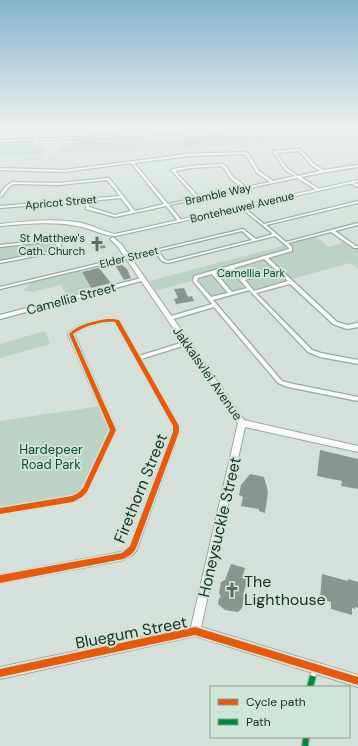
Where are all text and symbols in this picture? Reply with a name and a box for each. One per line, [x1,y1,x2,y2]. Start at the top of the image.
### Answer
street label: Bramble Way [184,180,252,208]
street label: Bonteheuwel Avenue [189,188,295,226]
street label: Apricot Street [25,192,97,212]
place label: St Matthew's Cath. Church [19,231,85,258]
church icon: St Matthew's Cath. Church [88,235,106,253]
street label: Elder Street [98,243,160,271]
park label: Camellia Park [217,266,286,280]
street label: Camellia Street [25,278,118,319]
street label: Jakkalsvlei Avenue [169,323,246,423]
street label: Firethorn Street [109,430,172,546]
park label: Hardepeer Road Park [19,441,83,473]
street label: Honeysuckle Street [193,455,246,599]
place label: The Lighthouse [244,571,326,610]
church icon: The Lighthouse [223,581,241,599]
street label: Bluegum Street [73,611,189,654]
legend [210,686,350,738]
text: Cycle path [246,694,306,710]
text: Path [246,714,271,730]

